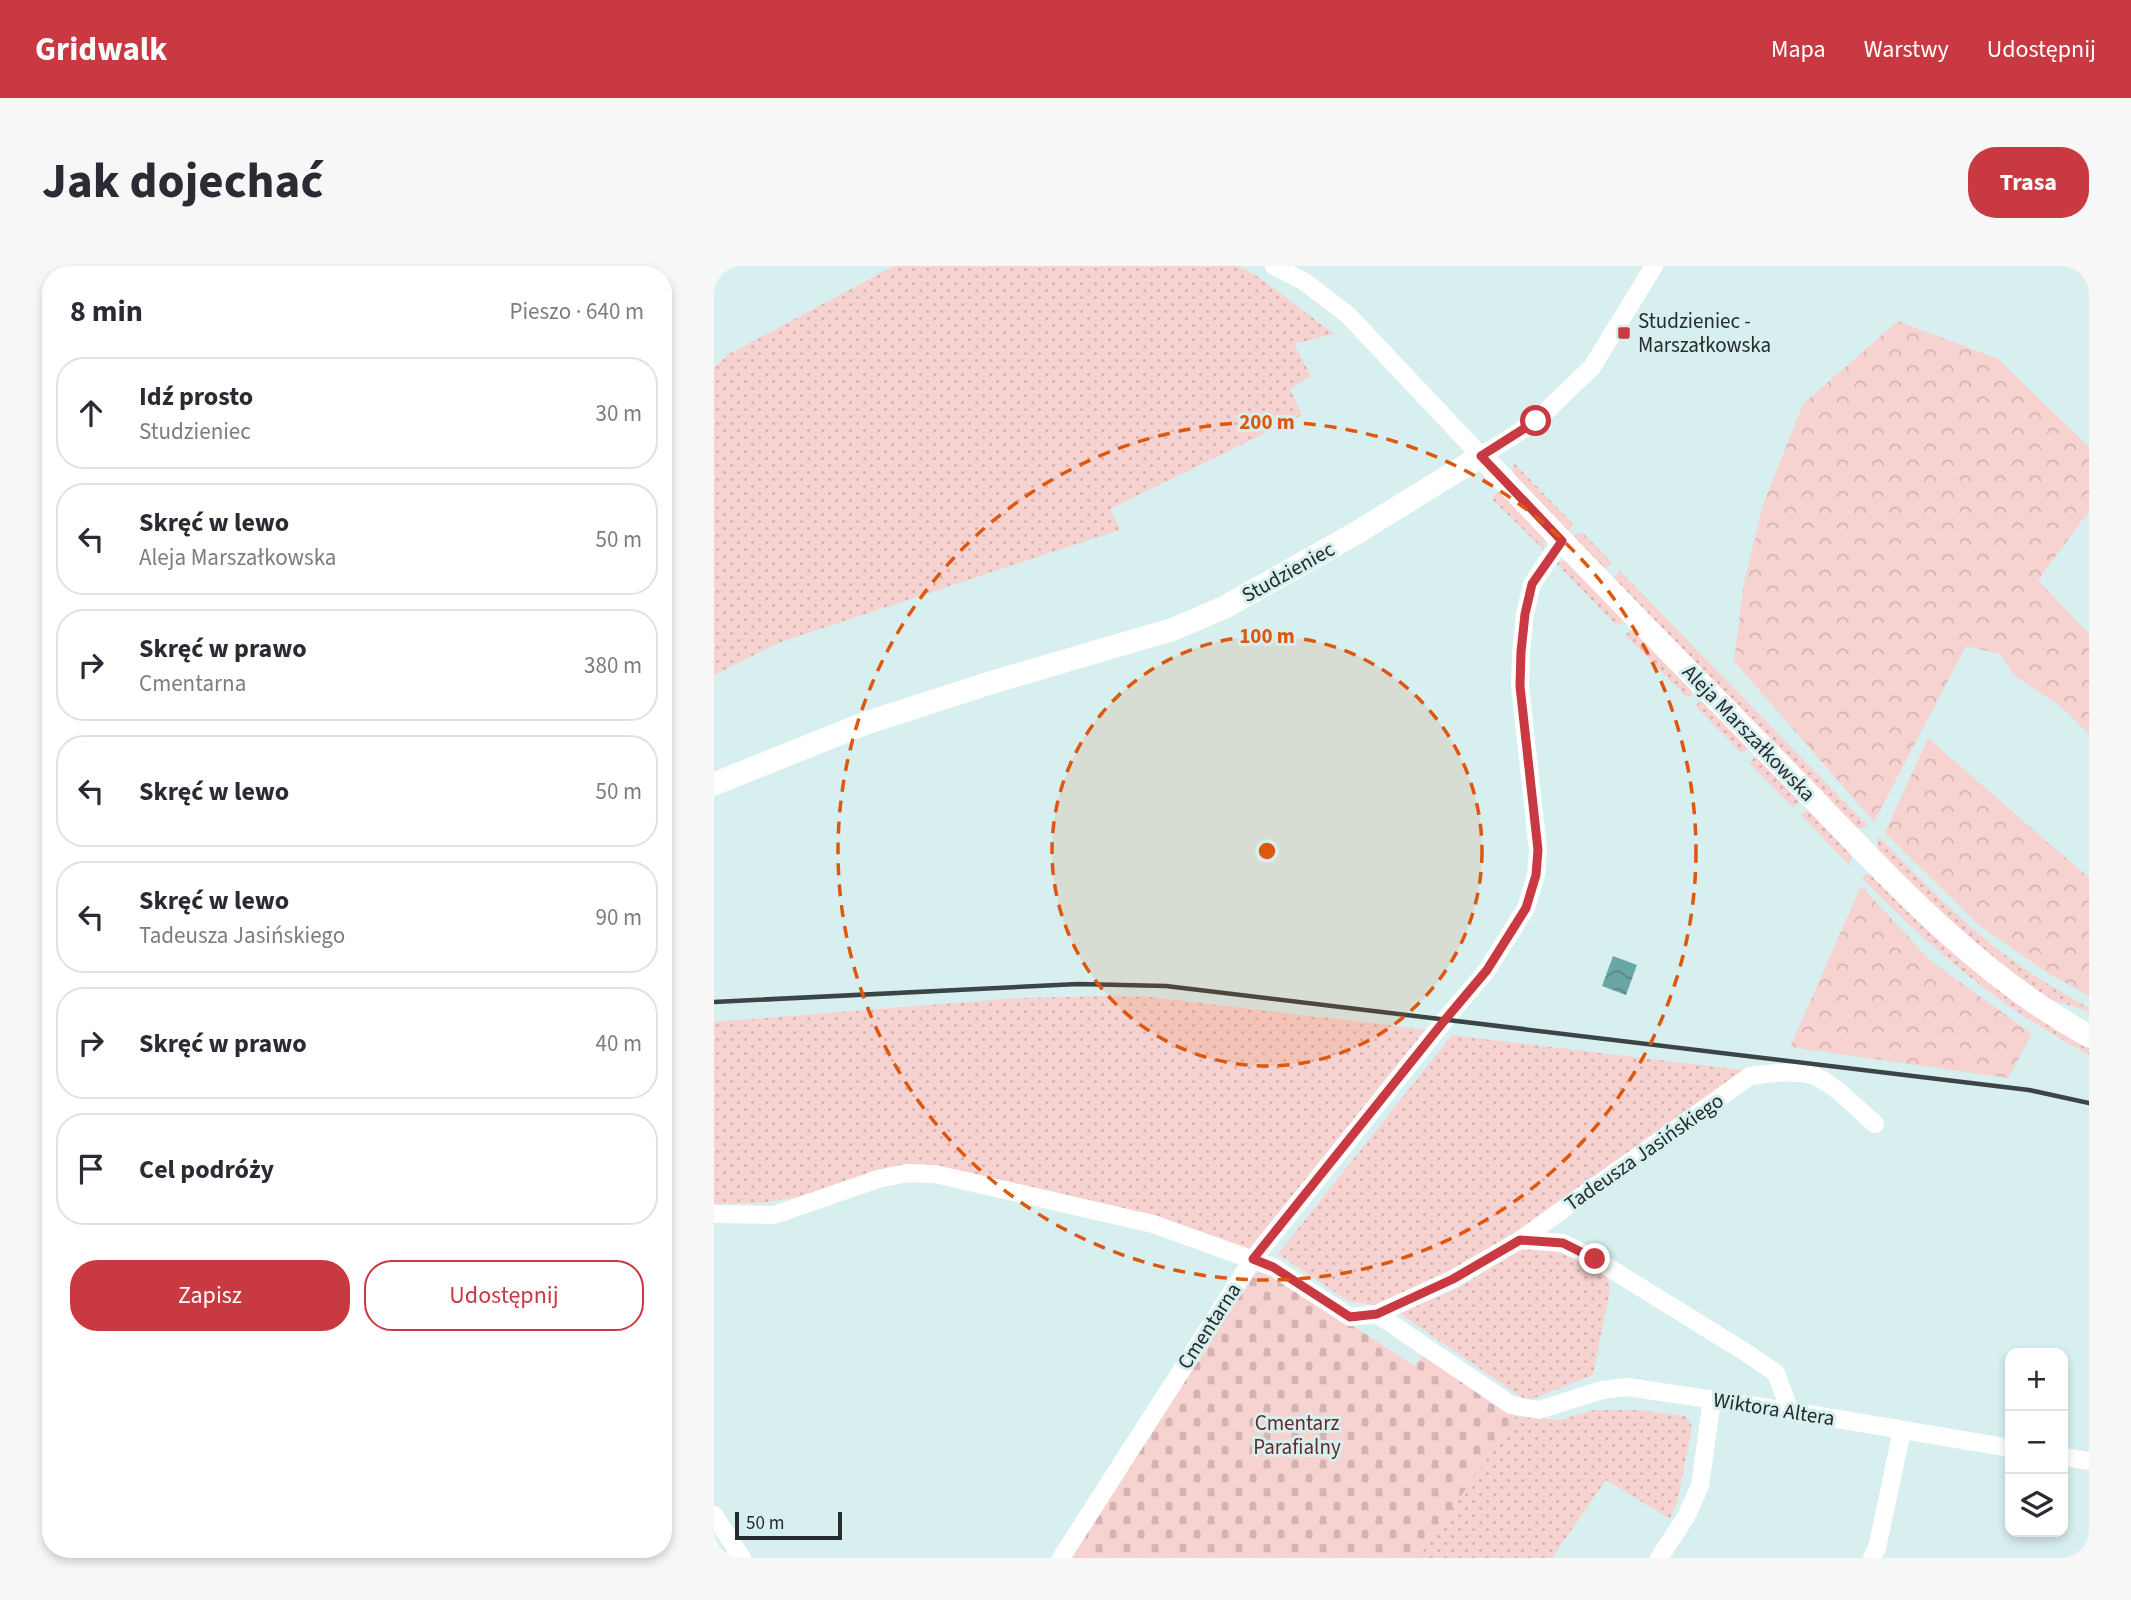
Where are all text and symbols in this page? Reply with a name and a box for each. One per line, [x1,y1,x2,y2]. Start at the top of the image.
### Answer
text: Gridwalk [35,26,167,73]
text: Mapa [1771,32,1826,67]
text: Warstwy [1864,32,1949,67]
text: Udostępnij [1987,32,2096,67]
text: Jak dojechać [42,147,323,217]
button: Trasa [1968,147,2089,218]
text: 8 min [70,290,143,333]
text: Pieszo · 640 m [509,295,644,328]
place label: Studzieniec - Marszałkowska [1638,306,1771,360]
marker: Studzieniec - Marszałkowska [1616,325,1632,341]
text: Idź prosto [139,378,253,415]
icon: ahead [72,394,110,432]
text: 30 m [595,397,642,430]
route start [1520,405,1551,436]
text: 200 m [1239,407,1295,437]
text: Studzieniec [139,415,251,448]
text: Skręć w lewo [139,504,289,541]
icon: left [72,520,110,558]
text: 50 m [595,523,642,556]
street label: Studzieniec [1236,534,1340,610]
text: Aleja Marszałkowska [139,541,336,574]
text: 100 m [1239,621,1295,651]
text: Skręć w prawo [139,630,307,667]
icon: right [72,646,110,684]
text: 380 m [584,649,642,682]
street label: Aleja Marszałkowska [1676,658,1822,808]
text: Cmentarna [139,667,246,700]
icon: left [72,772,110,810]
text: Skręć w lewo [139,773,289,810]
text: 50 m [595,775,642,808]
centre of rings [1255,839,1279,863]
text: Skręć w lewo [139,882,289,919]
icon: left [72,898,110,936]
text: 90 m [595,901,642,934]
text: Tadeusza Jasińskiego [139,919,345,952]
icon: right [72,1024,110,1062]
text: Skręć w prawo [139,1025,307,1062]
text: 40 m [595,1027,642,1060]
street label: Tadeusza Jasińskiego [1558,1086,1730,1218]
icon: arrive [72,1150,110,1188]
text: Cel podróży [139,1151,274,1188]
route end [1579,1243,1610,1274]
button: Zapisz [70,1260,350,1331]
button: Udostępnij [364,1260,644,1331]
street label: Cmentarna [1170,1277,1248,1375]
map controls [2005,1348,2068,1537]
button: + [2005,1348,2068,1411]
street label: Wiktora Altera [1711,1385,1837,1433]
park label: Cmentarz Parafialny [1253,1408,1341,1462]
button: − [2005,1411,2068,1474]
button: layers [2005,1474,2068,1537]
scale bar [735,1509,842,1541]
text: 50 m [746,1510,784,1537]

